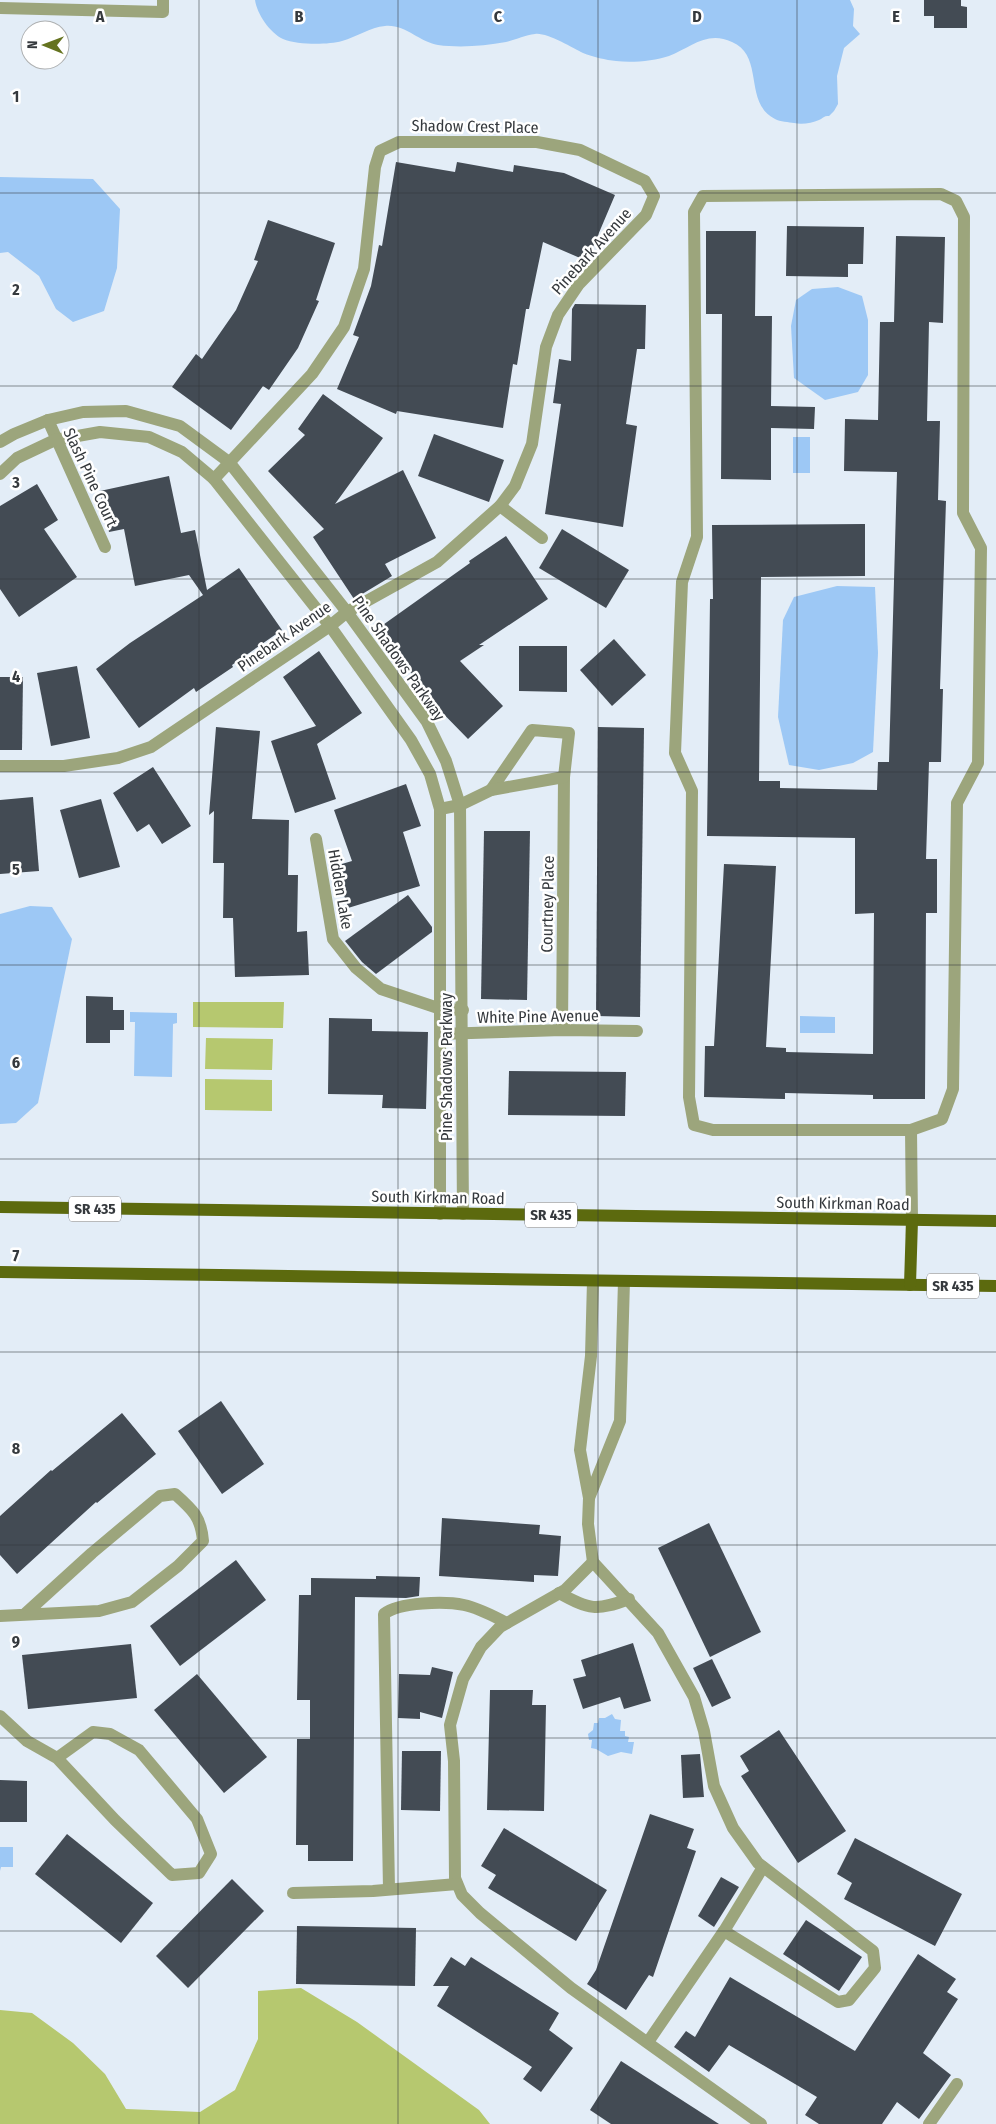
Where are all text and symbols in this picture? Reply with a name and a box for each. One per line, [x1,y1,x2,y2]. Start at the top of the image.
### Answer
text: A [95,7,105,26]
text: B [295,7,304,26]
text: C [494,7,503,26]
text: D [692,7,702,26]
text: E [892,7,900,26]
north arrow [20,20,70,70]
text: N [24,40,41,49]
text: 1 [13,87,19,106]
street label: Shadow Crest Place [411,116,539,137]
street label: Pinebark Avenue [548,204,635,299]
text: 2 [11,280,20,299]
street label: Slash Pine Court [59,425,122,530]
text: 3 [11,473,20,492]
street label: Pine Shadows Parkway [348,592,449,725]
street label: Pinebark Avenue [234,597,335,676]
text: 4 [12,667,20,686]
street label: Hidden Lake [324,848,357,931]
street label: Courtney Place [537,855,558,953]
text: 5 [12,860,20,879]
street label: Pine Shadows Parkway [437,992,456,1141]
street label: White Pine Avenue [477,1006,599,1027]
text: 6 [12,1053,20,1072]
street label: South Kirkman Road [371,1187,505,1208]
street label: South Kirkman Road [776,1193,910,1214]
road number: SR 435 [69,1196,121,1222]
road number: SR 435 [525,1202,577,1228]
text: 7 [13,1246,20,1265]
road number: SR 435 [927,1274,979,1298]
text: 8 [12,1439,21,1458]
text: 9 [12,1632,20,1651]

